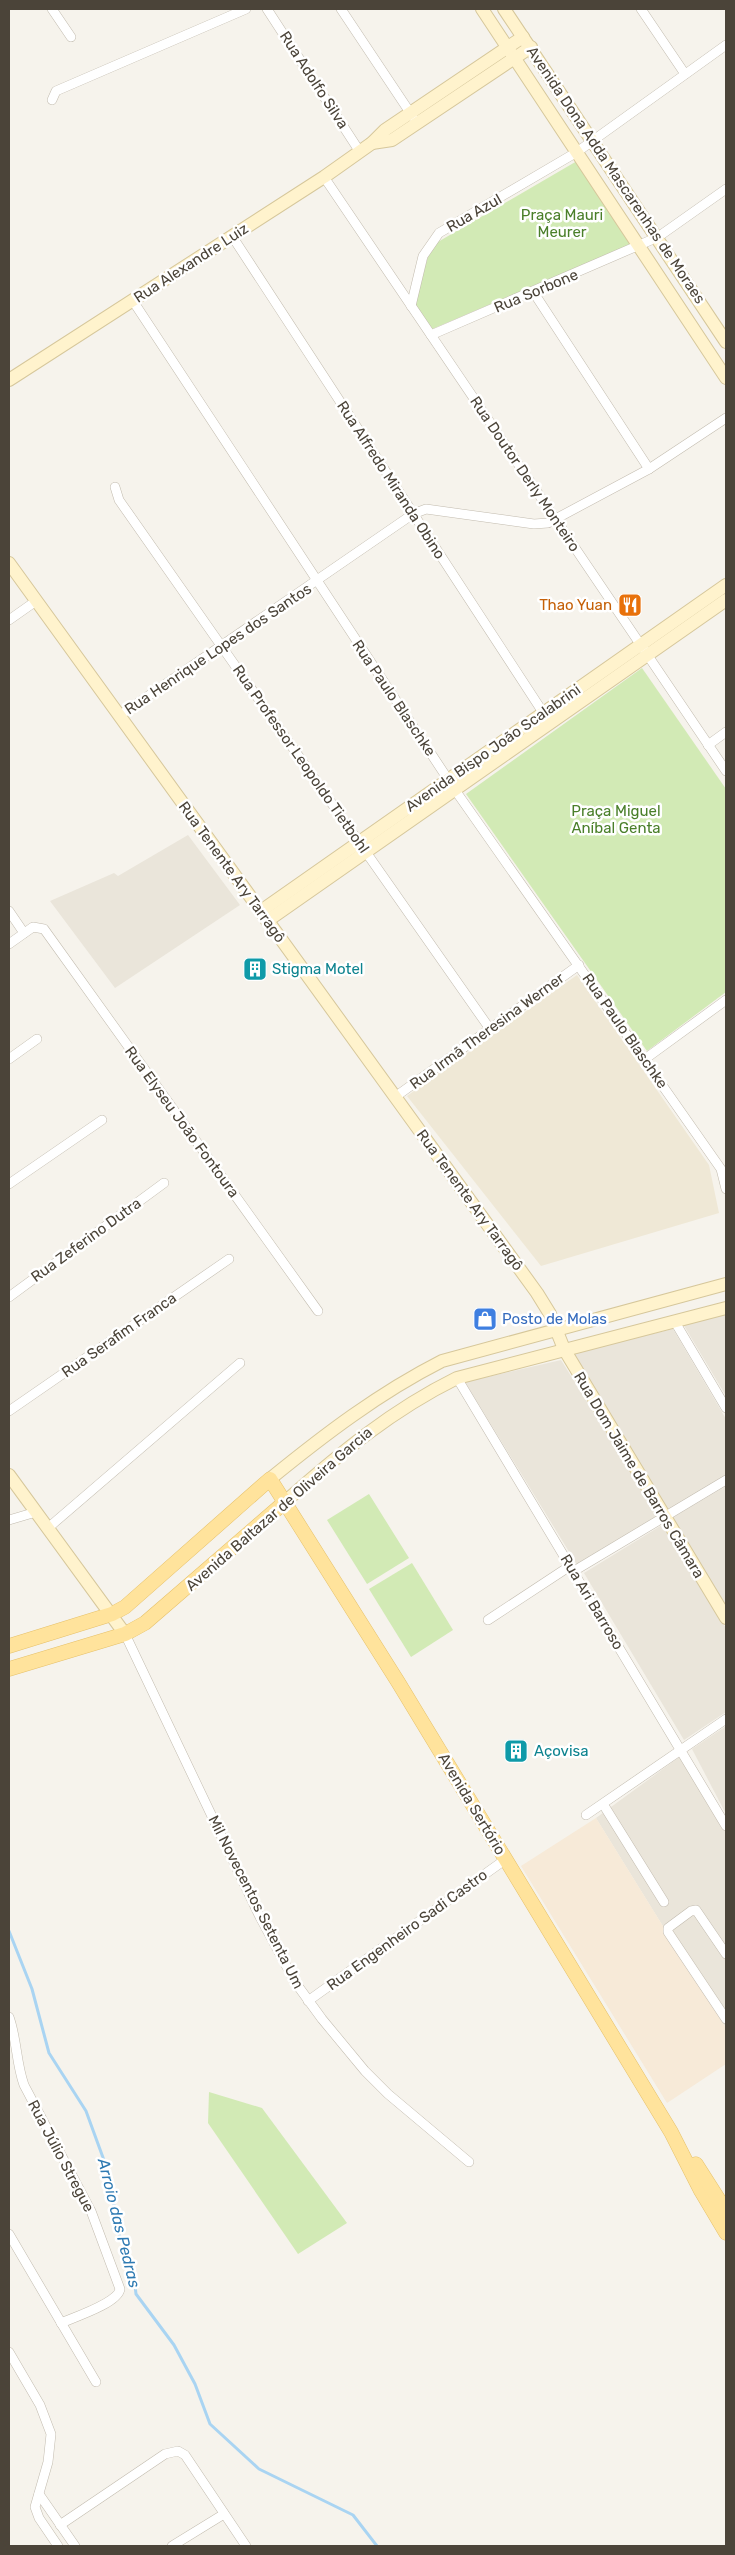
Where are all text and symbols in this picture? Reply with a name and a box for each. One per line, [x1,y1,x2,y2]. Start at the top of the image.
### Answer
street label: Rua Adolfo Silva [276,28,352,132]
street label: Avenida Dona Adda Mascarenhas de Moraes [523,43,709,307]
street label: Rua Azul [443,190,505,236]
park label: Praça Mauri Meurer [521,206,603,241]
street label: Rua Alexandre Luiz [130,219,252,307]
street label: Rua Sorbone [491,265,581,317]
street label: Rua Doutor Derly Monteiro [466,393,584,555]
street label: Rua Alfredo Miranda Obino [333,398,449,562]
street label: Rua Henrique Lopes dos Santos [121,579,315,718]
restaurant icon: Thao Yuan [617,592,643,618]
place label: Thao Yuan [539,596,612,614]
street label: Rua Paulo Blaschke [348,636,440,760]
street label: Rua Professor Leopoldo Tietbohl [229,661,373,857]
street label: Avenida Bispo João Scalabrini [402,681,584,815]
street label: Rua Tenente Ary Tarragô [175,798,289,946]
park label: Praça Miguel Aníbal Genta [571,802,661,837]
building icon: Stigma Motel [242,956,268,982]
place label: Stigma Motel [272,960,363,978]
street label: Rua Irmã Theresina Werner [406,969,568,1093]
street label: Rua Paulo Blaschke [579,970,671,1092]
street label: Rua Elyseu João Fontoura [121,1043,243,1201]
street label: Rua Tenente Ary Tarragô [413,1126,527,1274]
street label: Rua Zeferino Dutra [27,1194,145,1286]
street label: Rua Serafim Franca [58,1289,180,1381]
shop icon: Posto de Molas [472,1306,498,1332]
place label: Posto de Molas [502,1310,607,1328]
street label: Rua Dom Jaime de Barros Câmara [570,1368,708,1582]
street label: Avenida Baltazar de Oliveira Garcia [182,1423,376,1595]
street label: Rua Ari Barroso [556,1551,628,1653]
building icon: Açovisa [503,1738,529,1764]
place label: Açovisa [534,1742,588,1760]
street label: Avenida Sertório [435,1750,509,1858]
street label: Mil Novecentos Setenta Um [204,1812,308,1992]
street label: Rua Engenheiro Sadi Castro [323,1866,491,1994]
street label: Rua Júlio Stregue [24,2097,98,2215]
water label: Arroio das Pedras [94,2155,144,2290]

